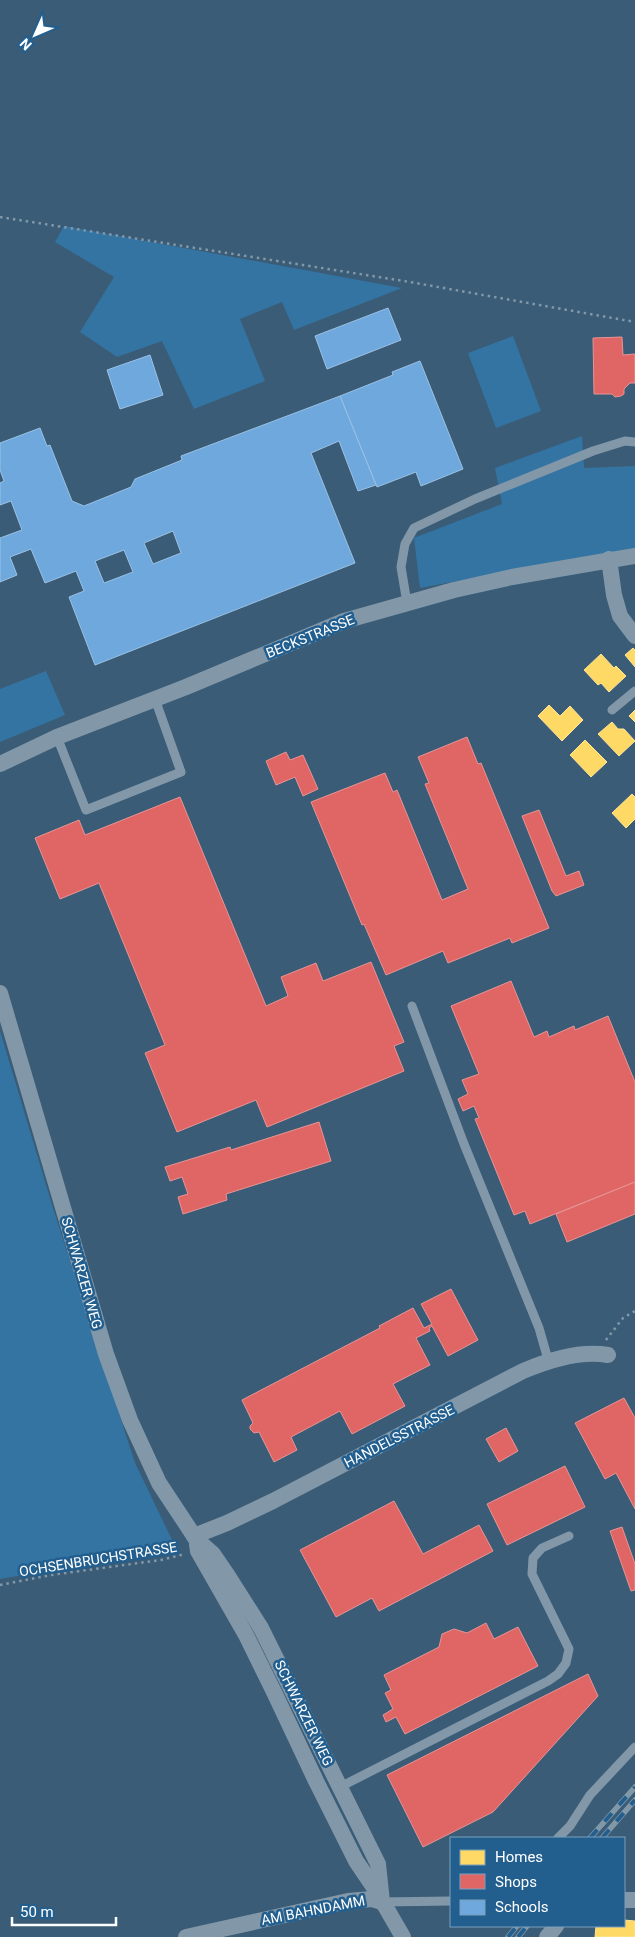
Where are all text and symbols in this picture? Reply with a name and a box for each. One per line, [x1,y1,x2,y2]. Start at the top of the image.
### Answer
north arrow [10,10,60,60]
text: N [17,35,35,53]
street label: BECKSTRASSE [264,611,356,661]
street label: SCHWARZER WEG [58,1215,106,1331]
street label: HANDELSSTRASSE [341,1401,457,1471]
street label: OCHSENBRUCHSTRASSE [18,1539,178,1579]
street label: SCHWARZER WEG [271,1658,337,1768]
legend [450,1837,625,1927]
text: Homes [495,1848,543,1866]
text: Shops [495,1873,537,1891]
street label: AM BAHNDAMM [260,1892,366,1928]
scale bar [12,1894,116,1926]
text: Schools [495,1898,549,1916]
text: 50 m [20,1903,54,1921]

